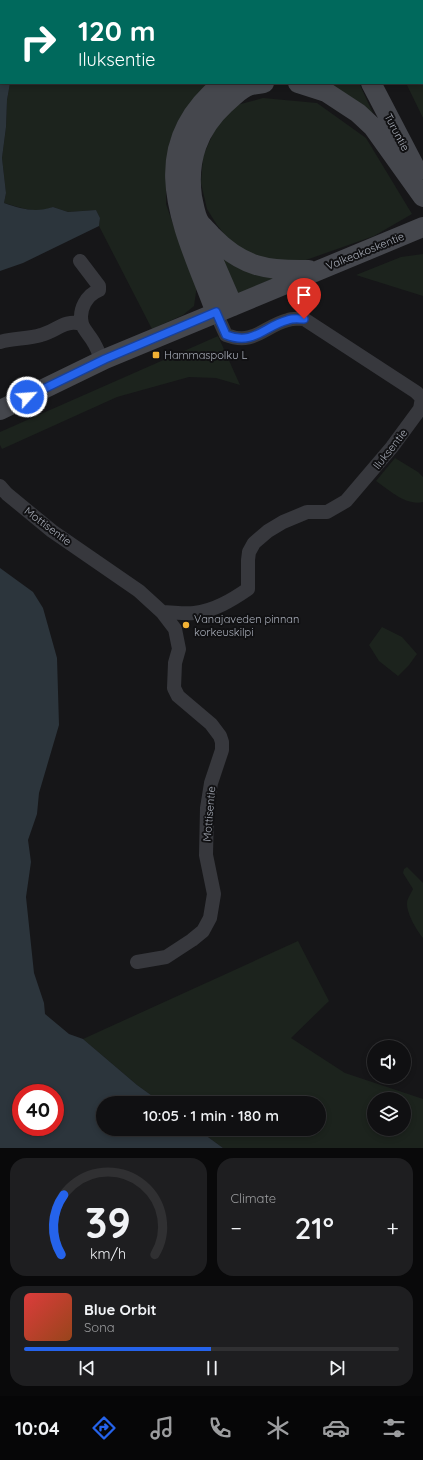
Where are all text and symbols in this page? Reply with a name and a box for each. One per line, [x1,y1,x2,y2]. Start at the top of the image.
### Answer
text: 120 m [78,13,156,48]
icon: right [12,16,64,68]
text: Iluksentie [78,48,155,71]
street label: Turuntie [381,111,413,153]
street label: Valkeakoskentie [324,229,406,273]
pin [287,278,321,319]
icon: arrive [293,284,315,306]
place label: Hammaspolku L [164,348,247,362]
marker: Hammaspolku L [151,350,161,360]
position arrow [6,376,48,418]
street label: Iluksentie [370,426,410,472]
street label: Mottisentie [22,504,74,548]
place label: Vanajaveden pinnan korkeuskilpi [194,612,299,639]
marker: Vanajaveden pinnan korkeuskilpi [181,620,191,630]
street label: Mottisentie [200,786,218,842]
map controls [367,1040,411,1136]
button: sound [367,1040,411,1084]
speed limit sign: 40 [12,1084,64,1136]
button: layers [367,1092,411,1136]
text: 10:05 · 1 min · 180 m [143,1106,279,1125]
text: Climate [231,1190,276,1206]
text: 39 [85,1196,131,1248]
text: 21° [294,1209,334,1247]
text: − [231,1214,242,1242]
text: + [387,1214,399,1242]
text: km/h [90,1245,126,1263]
text: Blue Orbit [84,1300,157,1319]
text: Sona [84,1319,115,1335]
icon: previous [76,1357,98,1379]
icon: pause [201,1357,223,1379]
icon: next [326,1357,348,1379]
icon: directions [90,1414,118,1442]
icon: music [148,1414,176,1442]
icon: phone [206,1414,234,1442]
icon: climate [264,1414,292,1442]
icon: car [322,1414,350,1442]
icon: filters [380,1414,408,1442]
text: 10:04 [15,1417,60,1440]

